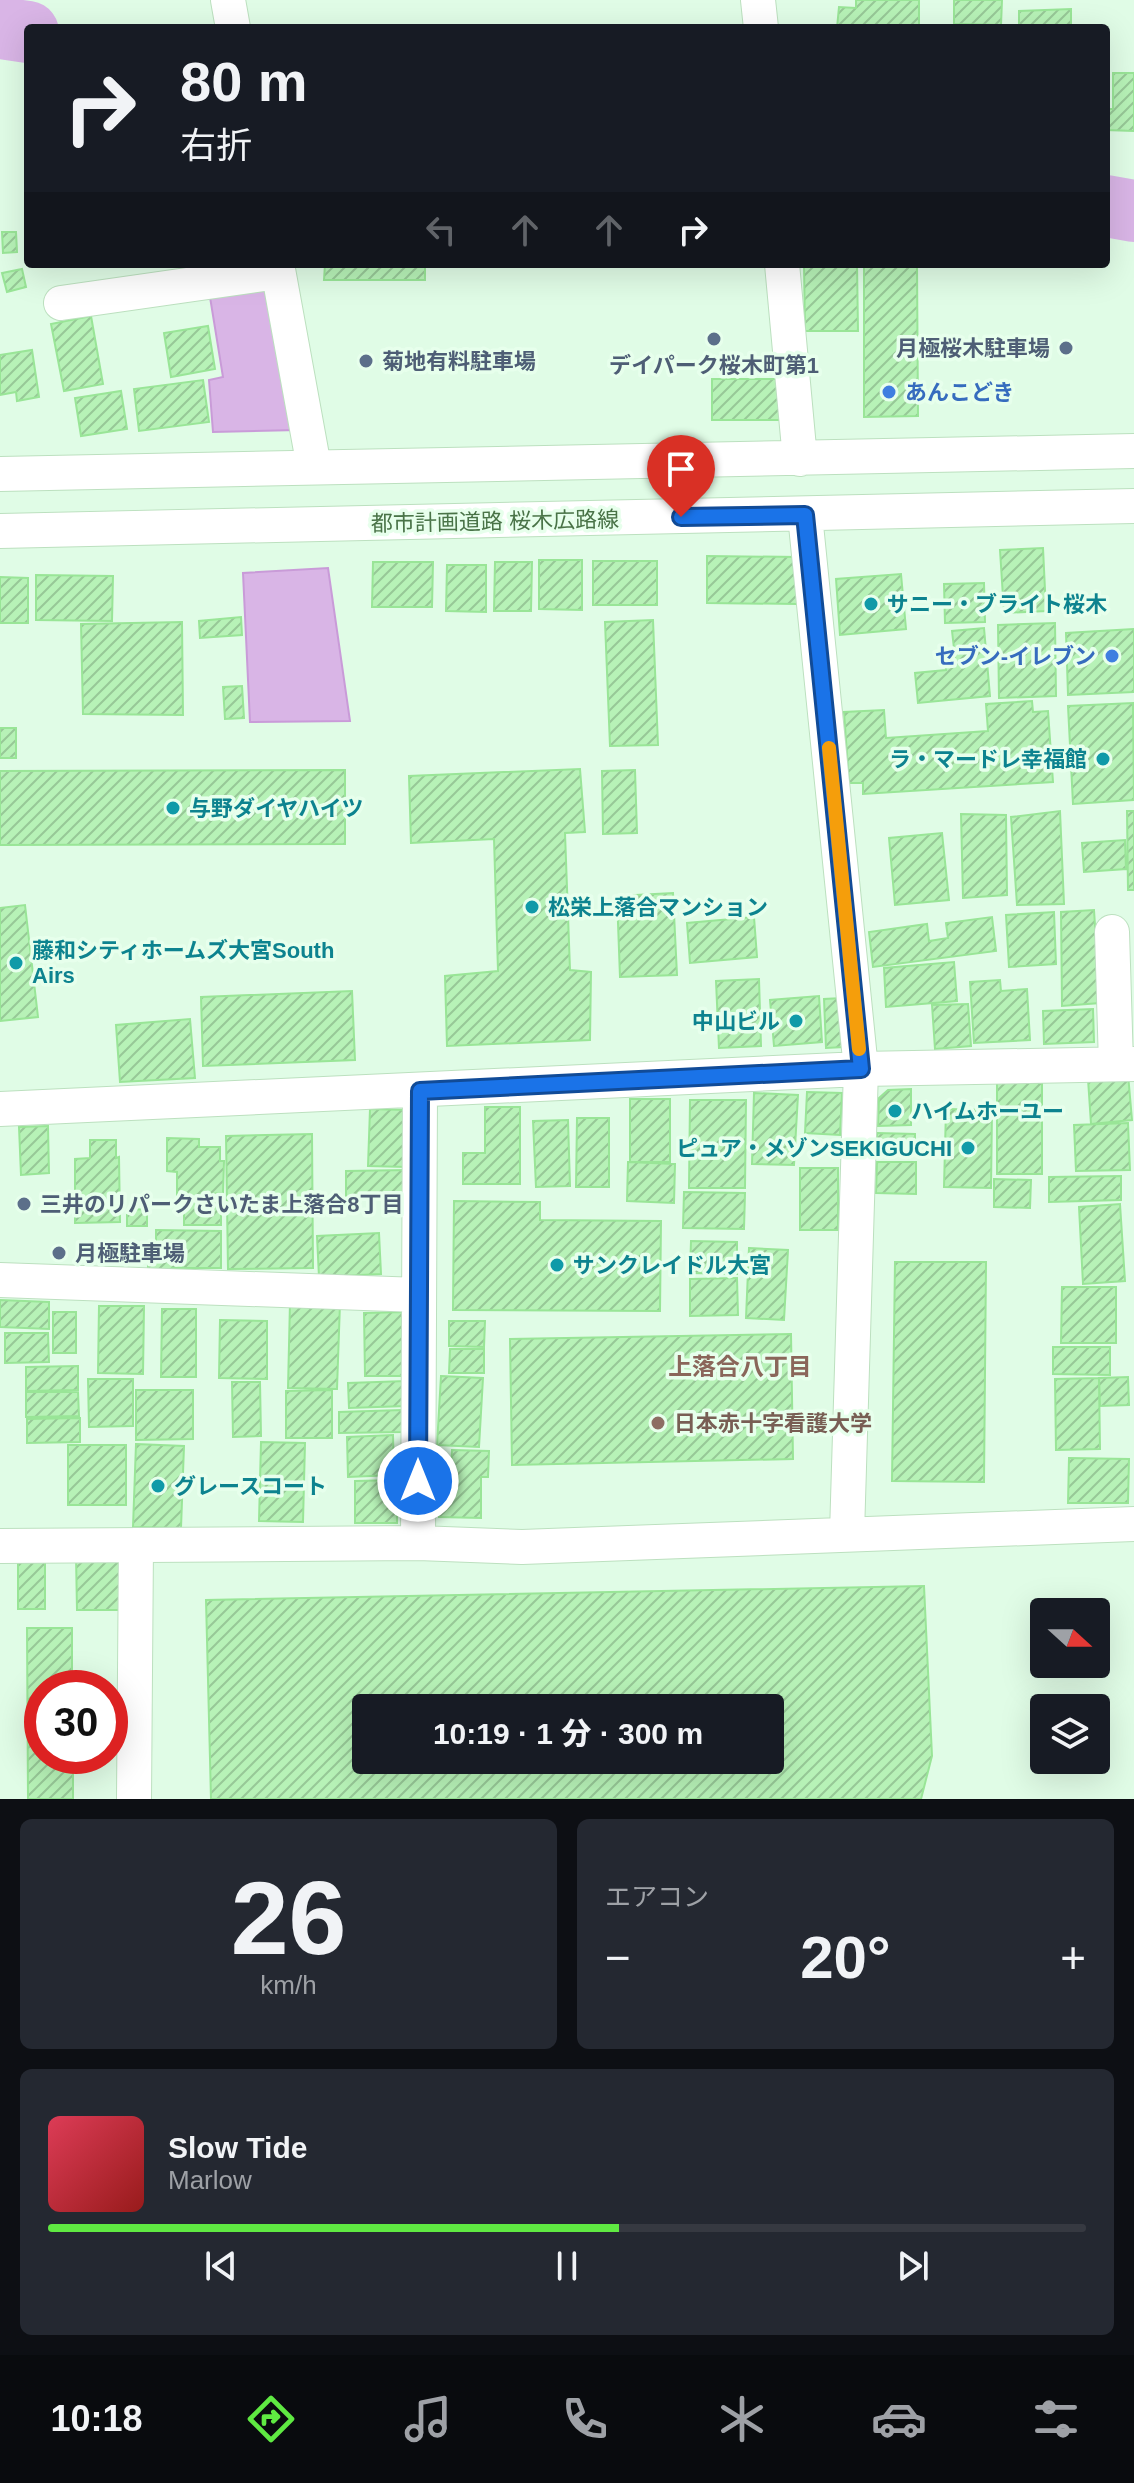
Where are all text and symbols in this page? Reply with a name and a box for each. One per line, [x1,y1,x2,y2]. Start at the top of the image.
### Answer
text: 80 m [180,50,308,113]
icon: right [48,56,152,160]
text: 右折 [180,125,252,166]
icon: left [419,208,463,252]
icon: ahead [503,208,547,252]
icon: ahead [587,208,631,252]
icon: right [671,208,715,252]
marker: デイパーク桜木町第1 [705,330,723,348]
place label: 月極桜木駐車場 [896,336,1050,361]
marker: 月極桜木駐車場 [1057,339,1075,357]
place label: 菊地有料駐車場 [382,349,536,374]
marker: 菊地有料駐車場 [357,352,375,370]
place label: デイパーク桜木町第1 [609,353,819,378]
place label: あんこどき [905,380,1014,405]
marker: あんこどき [880,383,898,401]
pin [647,435,715,517]
icon: arrive [659,447,703,491]
street label: 都市計画道路 桜木広路線 [371,507,619,536]
place label: サニー・ブライト桜木 [887,592,1107,617]
marker: サニー・ブライト桜木 [862,595,880,613]
place label: セブン-イレブン [935,644,1096,669]
marker: セブン-イレブン [1103,647,1121,665]
place label: ラ・マードレ幸福館 [889,747,1087,772]
marker: ラ・マードレ幸福館 [1094,750,1112,768]
place label: 与野ダイヤハイツ [189,796,363,821]
marker: 与野ダイヤハイツ [164,799,182,817]
place label: 松栄上落合マンション [548,895,768,920]
marker: 松栄上落合マンション [523,898,541,916]
place label: 藤和シティホームズ大宮South Airs [32,938,334,988]
marker: 藤和シティホームズ大宮South Airs [7,954,25,972]
place label: 中山ビル [692,1009,780,1034]
marker: 中山ビル [787,1012,805,1030]
place label: ハイムホーユー [911,1099,1064,1124]
marker: ハイムホーユー [886,1102,904,1120]
place label: ピュア・メゾンSEKIGUCHI [676,1136,952,1161]
marker: ピュア・メゾンSEKIGUCHI [959,1139,977,1157]
place label: 三井のリパークさいたま上落合8丁目 [40,1192,404,1217]
marker: 三井のリパークさいたま上落合8丁目 [15,1195,33,1213]
place label: 月極駐車場 [75,1241,185,1266]
marker: 月極駐車場 [50,1244,68,1262]
place label: サンクレイドル大宮 [573,1253,771,1278]
marker: サンクレイドル大宮 [548,1256,566,1274]
district label: 上落合八丁目 [668,1353,812,1380]
place label: 日本赤十字看護大学 [674,1411,872,1436]
marker: 日本赤十字看護大学 [649,1414,667,1432]
position arrow [376,1439,460,1523]
place label: グレースコート [174,1474,327,1499]
marker: グレースコート [149,1477,167,1495]
north arrow [1030,1598,1110,1678]
map controls [1030,1598,1110,1774]
speed limit sign: 30 [24,1670,128,1774]
button: layers [1030,1694,1110,1774]
text: 10:19 · 1 分 · 300 m [433,1717,703,1750]
text: 26 [231,1860,346,1976]
text: エアコン [605,1882,709,1912]
text: 20° [800,1924,891,1991]
text: − [605,1933,631,1982]
text: + [1060,1933,1086,1982]
text: km/h [260,1970,317,2000]
text: Slow Tide [168,2131,307,2164]
text: Marlow [168,2165,252,2195]
icon: previous [199,2244,243,2288]
icon: pause [545,2244,589,2288]
icon: next [891,2244,935,2288]
icon: directions [243,2391,299,2447]
icon: music [400,2391,456,2447]
icon: phone [557,2391,613,2447]
icon: climate [714,2391,770,2447]
icon: car [871,2391,927,2447]
icon: filters [1028,2391,1084,2447]
text: 10:18 [50,2398,143,2439]

